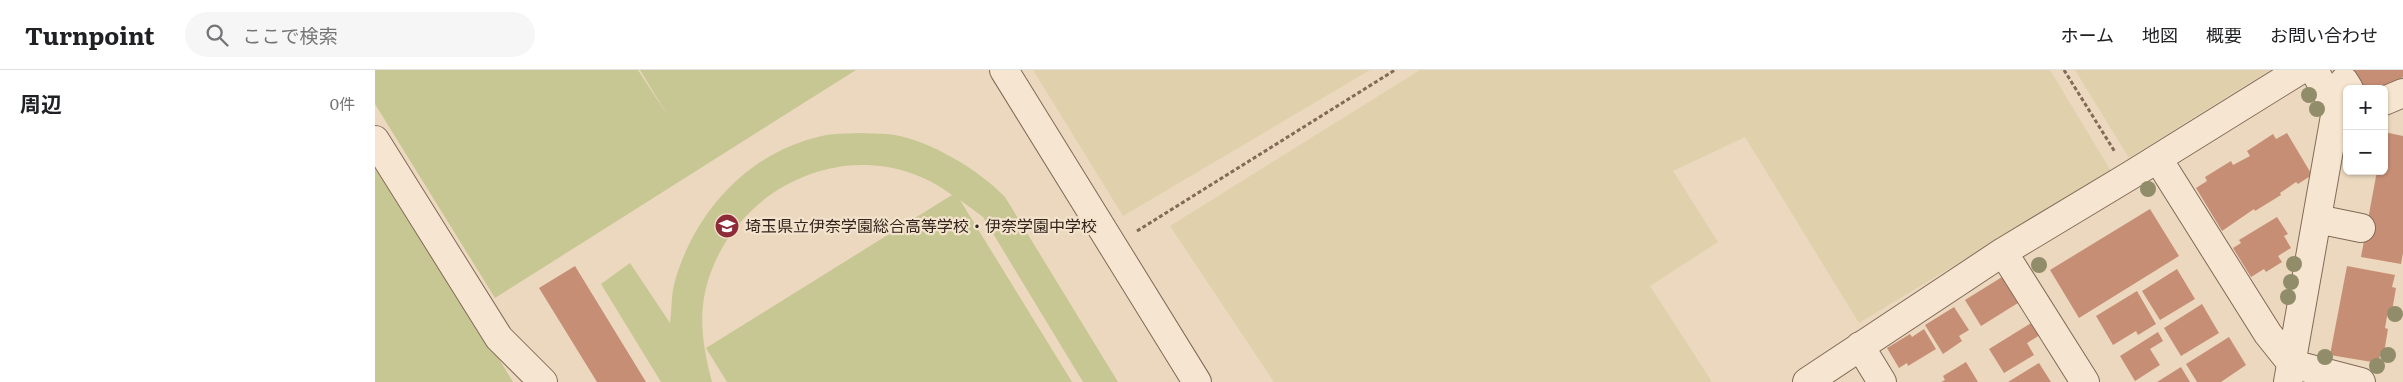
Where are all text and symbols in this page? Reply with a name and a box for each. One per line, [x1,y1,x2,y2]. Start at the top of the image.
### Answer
search box [185,12,535,57]
text: Turnpoint [25,17,155,52]
icon: search [203,21,231,49]
text: ここで検索 [243,21,338,49]
text: ホーム [2061,21,2114,48]
text: 地図 [2142,21,2178,48]
text: 概要 [2206,21,2242,48]
text: お問い合わせ [2270,21,2378,48]
map controls [2343,85,2388,175]
button: + [2343,85,2388,130]
text: 周辺 [20,87,62,118]
text: 0件 [330,91,355,115]
button: − [2343,130,2388,175]
school or university icon: 埼玉県立伊奈学園総合高等学校・伊奈学園中学校 [714,213,740,239]
place label: 埼玉県立伊奈学園総合高等学校・伊奈学園中学校 [745,213,1097,237]

